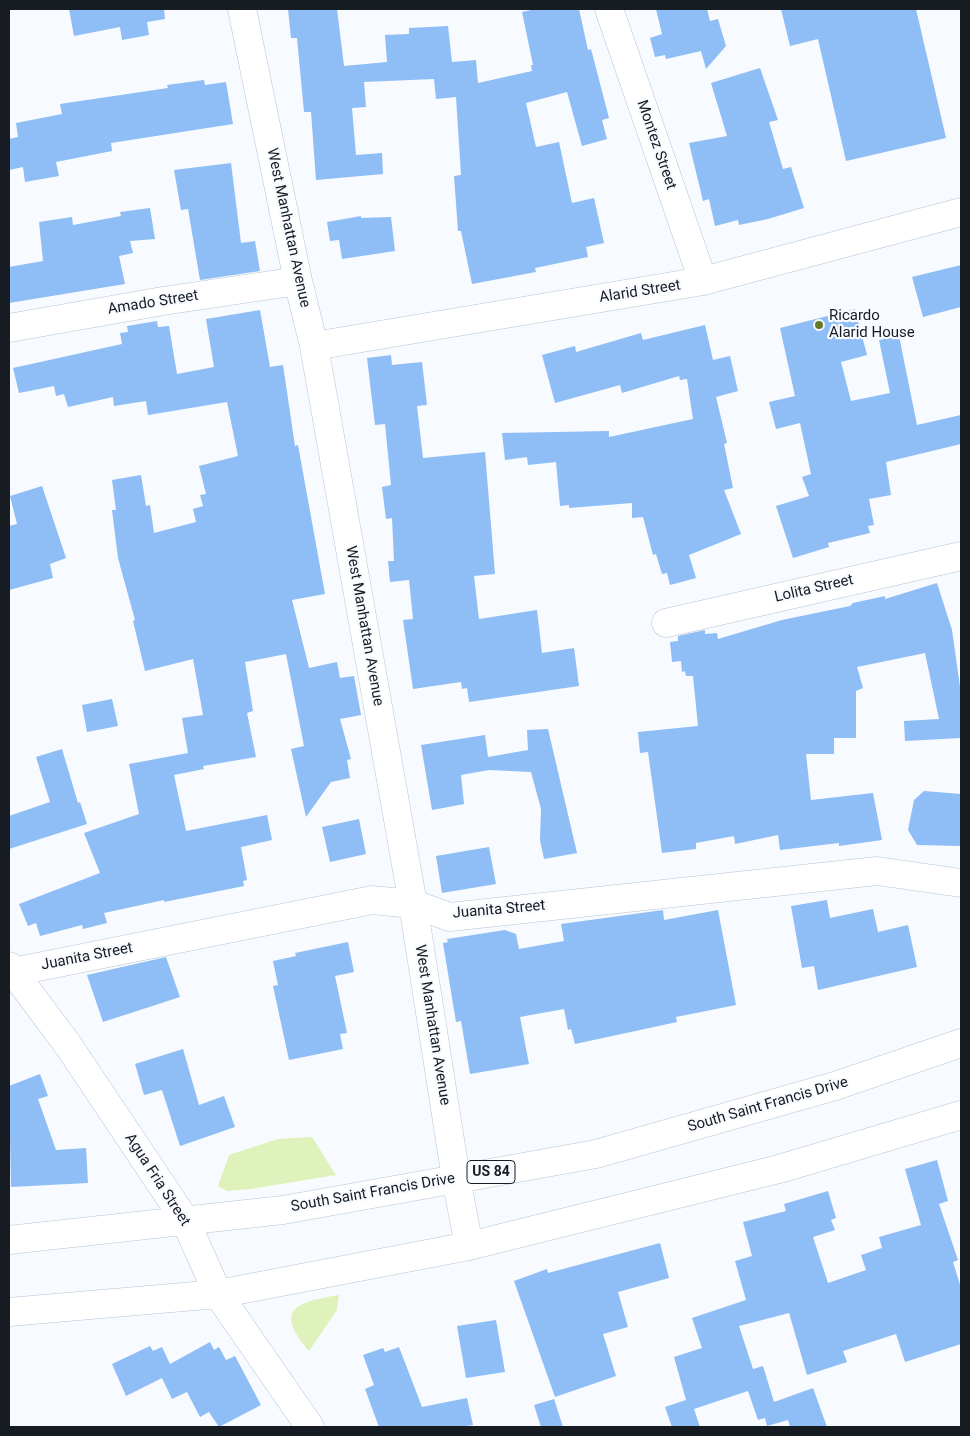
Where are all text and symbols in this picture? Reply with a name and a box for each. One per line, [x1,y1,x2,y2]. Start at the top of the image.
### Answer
street label: Montez Street [632,98,680,192]
street label: West Manhattan Avenue [262,147,314,309]
street label: Alarid Street [598,277,682,307]
street label: Amado Street [106,287,200,319]
place label: Ricardo Alarid House [829,307,915,342]
marker: Ricardo Alarid House [813,319,825,331]
street label: West Manhattan Avenue [341,544,387,708]
street label: Lolita Street [773,571,855,607]
street label: Juanita Street [452,897,546,923]
street label: Juanita Street [40,939,134,975]
street label: West Manhattan Avenue [410,943,454,1107]
street label: South Saint Francis Drive [686,1073,850,1137]
street label: Agua Fria Street [120,1130,194,1230]
road number: US 84 [467,1160,515,1184]
street label: South Saint Francis Drive [290,1170,456,1216]

